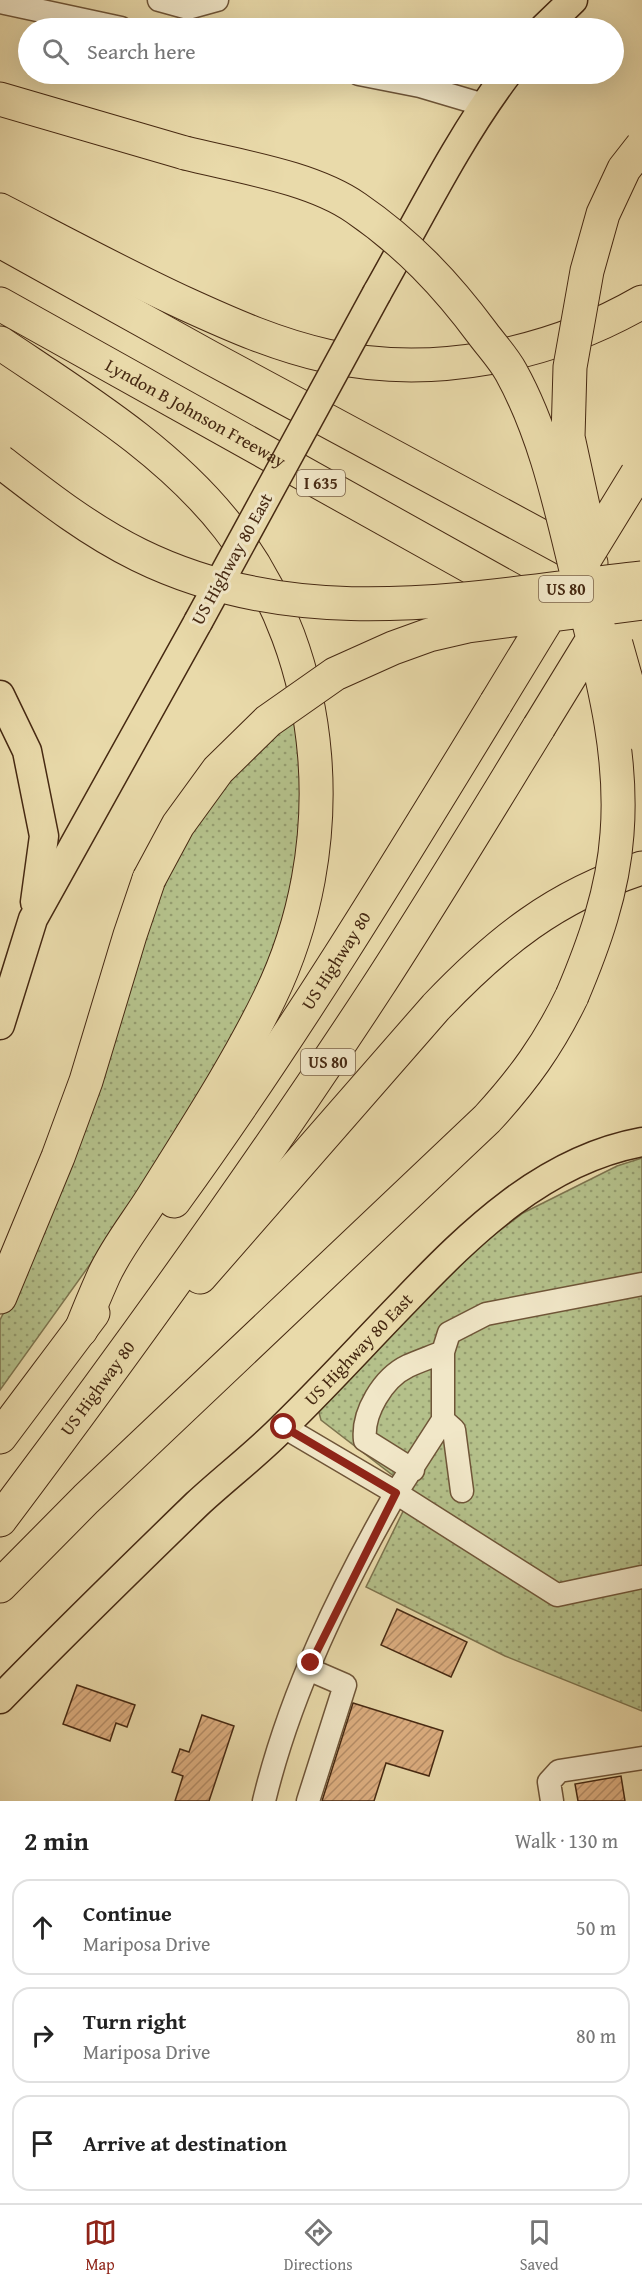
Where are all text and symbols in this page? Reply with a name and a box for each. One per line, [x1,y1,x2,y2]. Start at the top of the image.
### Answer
search box [18,18,624,84]
icon: search [39,35,72,68]
text: Search here [87,35,196,67]
street label: Lyndon B Johnson Freeway [100,351,291,474]
road number: I 635 [297,470,345,496]
street label: US Highway 80 East [184,487,279,630]
road number: US 80 [539,576,593,602]
street label: US Highway 80 [294,906,378,1015]
road number: US 80 [301,1049,355,1075]
street label: US Highway 80 East [298,1286,419,1412]
street label: US Highway 80 [53,1335,142,1441]
route start [270,1413,296,1439]
route end [297,1649,323,1675]
text: 2 min [24,1821,89,1860]
text: Walk · 130 m [515,1826,618,1855]
text: Continue [83,1897,172,1929]
icon: ahead [26,1911,59,1944]
text: 50 m [576,1913,616,1942]
text: Mariposa Drive [83,1929,210,1958]
text: Turn right [83,2005,186,2037]
icon: right [26,2019,59,2052]
text: 80 m [576,2021,616,2050]
text: Mariposa Drive [83,2037,210,2066]
icon: arrive [26,2127,59,2160]
text: Arrive at destination [83,2127,287,2159]
tab: Map [84,2216,117,2276]
tab: Directions [284,2216,353,2276]
tab: Saved [520,2216,558,2276]

